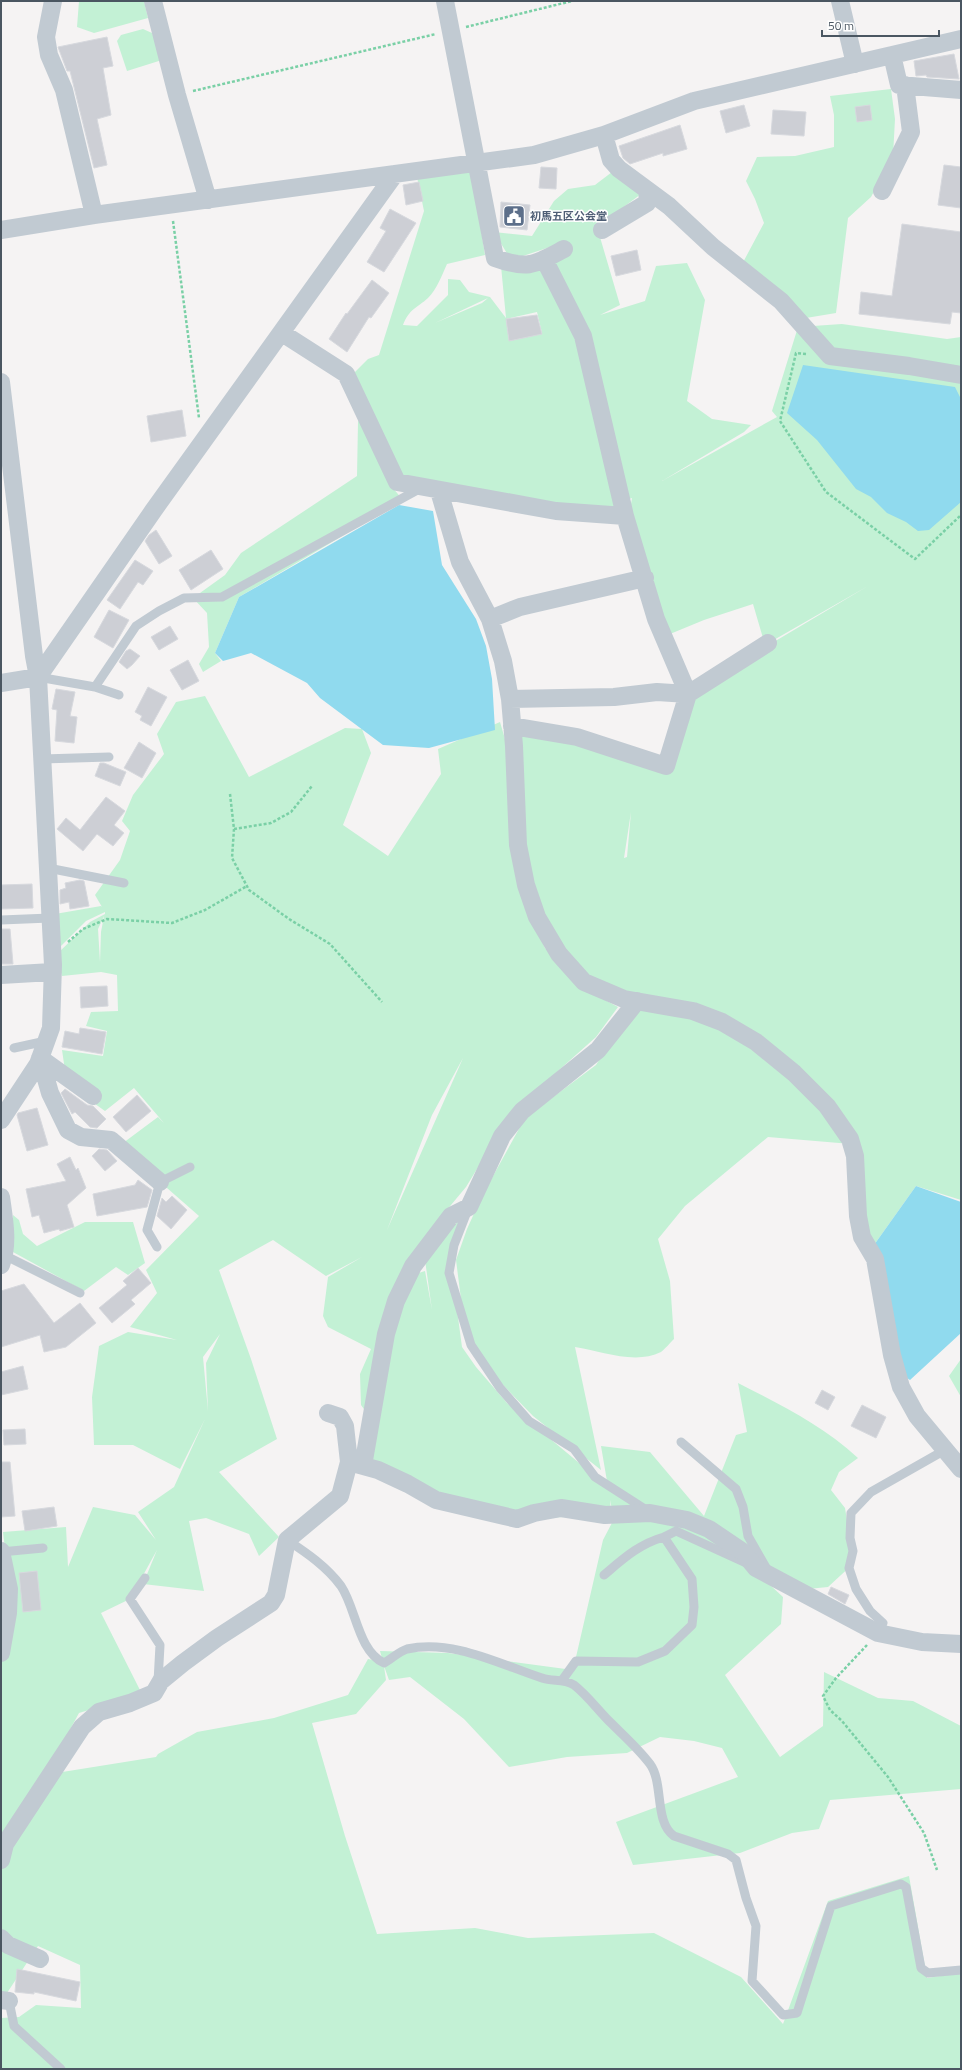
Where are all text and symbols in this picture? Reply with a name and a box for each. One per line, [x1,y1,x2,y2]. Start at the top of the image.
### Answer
scale bar [822,12,939,38]
text: 50 m [828,16,854,35]
public building icon: 初馬五区公会堂 [501,203,527,229]
place label: 初馬五区公会堂 [530,208,607,224]

